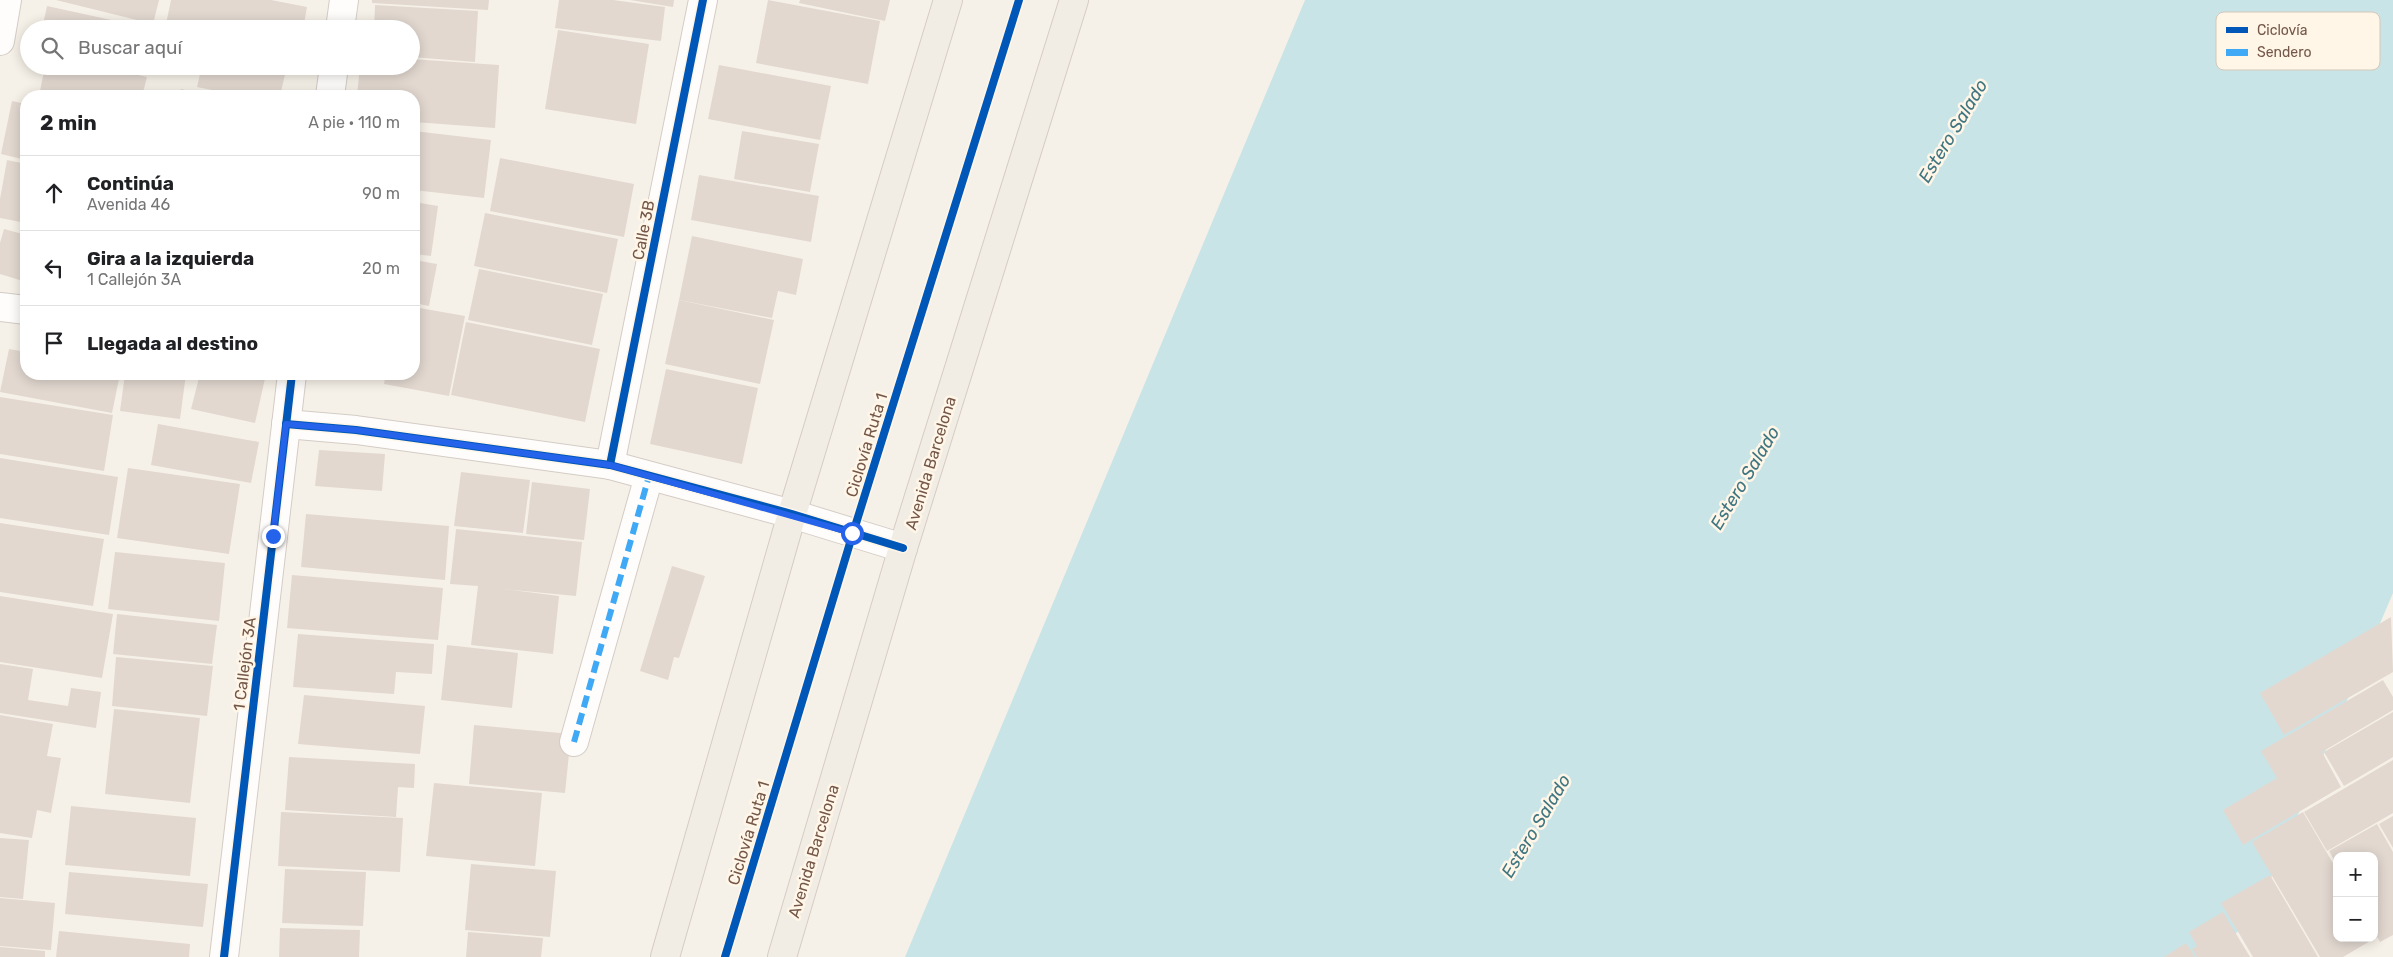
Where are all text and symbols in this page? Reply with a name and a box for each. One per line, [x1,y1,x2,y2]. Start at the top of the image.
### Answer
legend [2216,12,2380,70]
search box [20,20,420,75]
text: Ciclovía [2257,22,2308,39]
icon: search [38,34,66,62]
text: Buscar aquí [78,36,182,59]
text: Sendero [2257,44,2311,61]
water label: Estero Salado [1914,76,1992,186]
text: 2 min [40,110,97,135]
text: A pie · 110 m [308,113,400,132]
text: Continúa [87,172,174,195]
icon: ahead [40,179,68,207]
text: 90 m [362,184,400,203]
text: Avenida 46 [87,195,170,214]
street label: Calle 3B [628,199,659,262]
text: Gira a la izquierda [87,247,254,270]
icon: left [40,254,68,282]
text: 20 m [362,259,400,278]
text: 1 Callejón 3A [87,270,181,289]
icon: arrive [40,329,68,357]
text: Llegada al destino [87,332,258,355]
street label: Ciclovía Ruta 1 [842,391,891,499]
street label: Avenida Barcelona [901,394,960,532]
water label: Estero Salado [1706,423,1784,533]
route start [841,522,864,545]
route end [262,525,285,548]
street label: 1 Callejón 3A [229,616,260,712]
water label: Estero Salado [1497,771,1575,881]
street label: Ciclovía Ruta 1 [724,779,773,887]
street label: Avenida Barcelona [784,782,843,920]
map controls [2333,852,2378,942]
button: + [2333,852,2378,897]
button: − [2333,897,2378,942]

